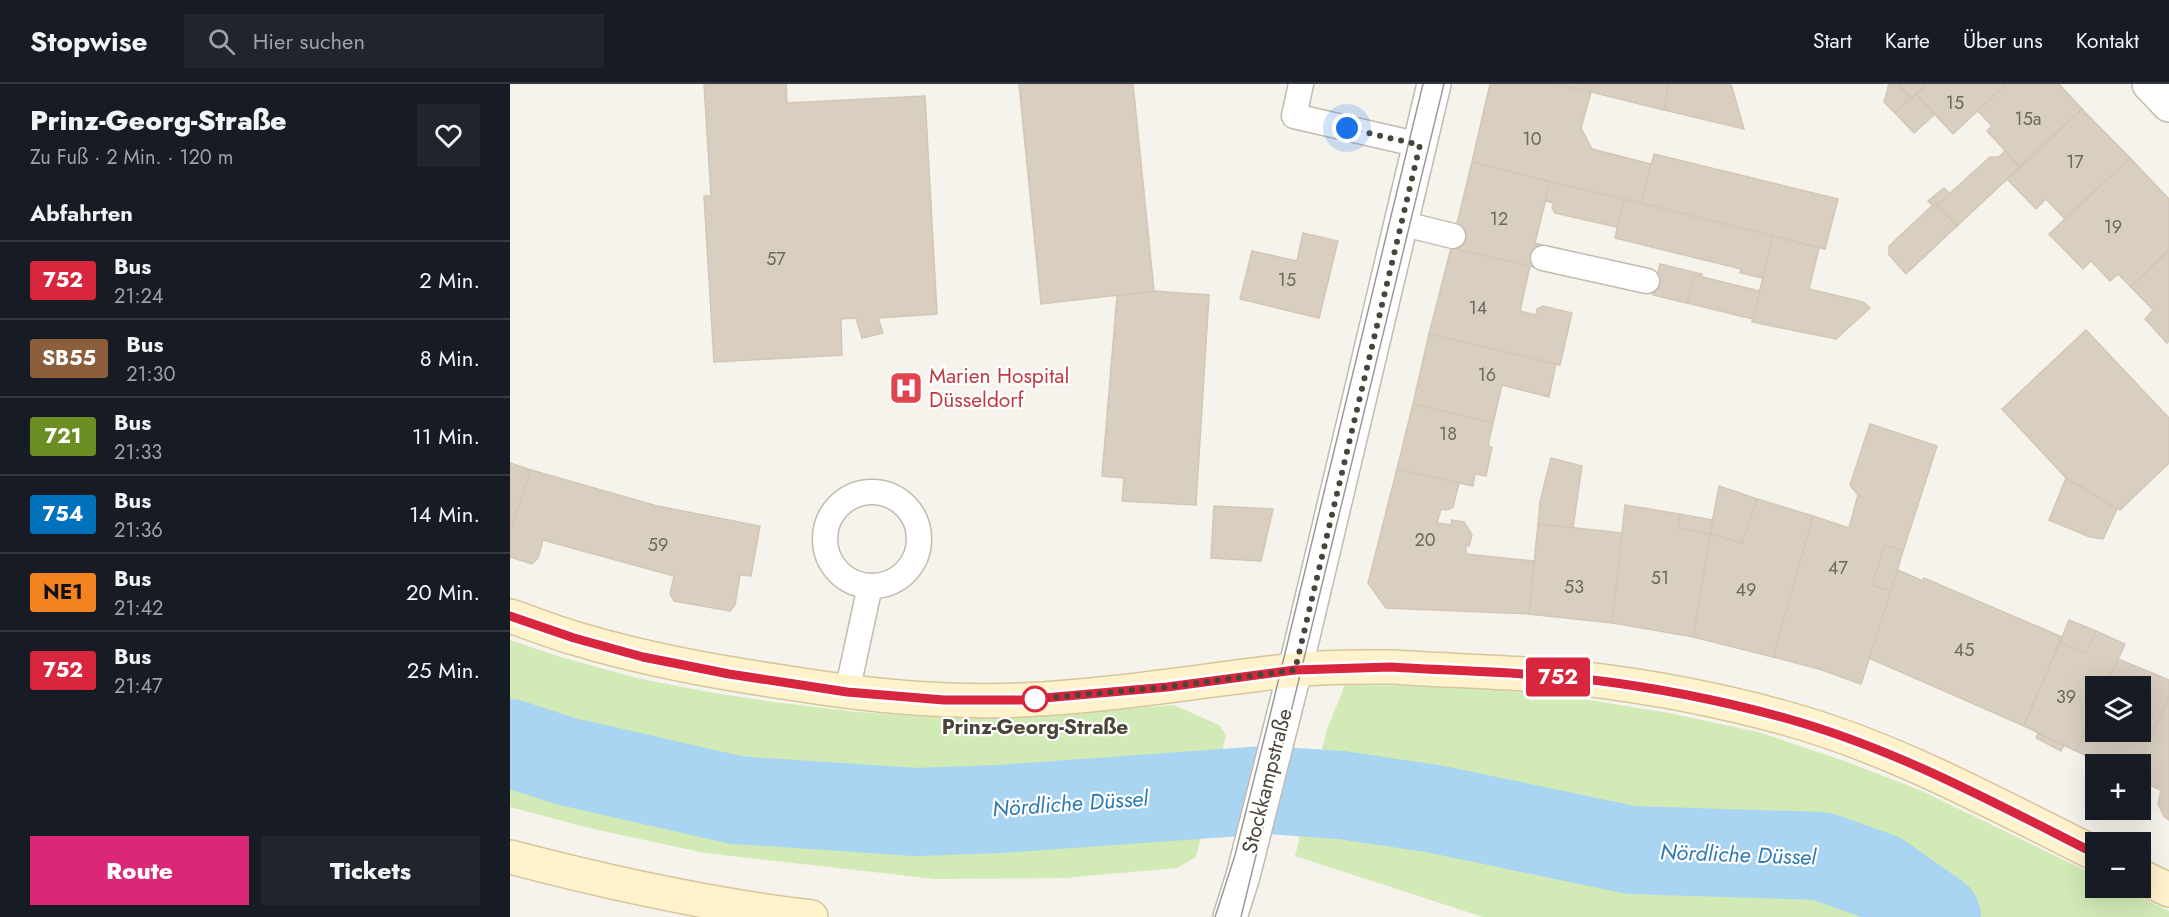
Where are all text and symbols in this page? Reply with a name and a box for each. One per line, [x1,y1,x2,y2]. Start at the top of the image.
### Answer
search box [184,14,604,68]
text: Stopwise [30,21,148,62]
icon: search [205,25,238,58]
text: Hier suchen [253,25,365,57]
text: Start [1813,26,1852,56]
text: Karte [1885,26,1930,56]
text: Über uns [1963,26,2043,56]
text: Kontakt [2076,26,2139,56]
house number: 15 [1946,90,1964,116]
text: Prinz-Georg-Straße [30,100,287,141]
button: heart [417,104,480,167]
house number: 15a [2015,106,2041,132]
your location [1332,113,1362,143]
house number: 10 [1523,126,1542,152]
text: Zu Fuß · 2 Min. · 120 m [30,143,233,172]
house number: 17 [2066,149,2084,175]
text: Abfahrten [30,197,133,229]
house number: 12 [1490,206,1508,232]
house number: 19 [2104,214,2122,240]
house number: 57 [766,246,786,272]
text: Bus [114,250,151,282]
text: 2 Min. [419,264,480,296]
text: 752 [43,265,83,295]
house number: 15 [1278,267,1296,293]
text: 21:24 [114,282,163,311]
house number: 14 [1469,295,1487,321]
text: Bus [126,328,163,360]
text: 8 Min. [420,342,480,374]
text: SB55 [42,343,96,373]
text: 21:30 [126,360,175,389]
place label: Marien Hospital Düsseldorf [929,361,1069,415]
house number: 16 [1478,362,1496,388]
hospital icon: Marien Hospital Düsseldorf [888,370,924,406]
text: Bus [114,406,151,438]
text: 11 Min. [412,420,480,452]
text: 721 [44,421,82,451]
house number: 18 [1439,421,1457,447]
text: 21:33 [114,438,162,467]
text: Bus [114,484,151,516]
text: 14 Min. [409,498,480,530]
text: 754 [43,499,83,529]
text: 21:36 [114,516,163,545]
house number: 20 [1414,527,1436,553]
house number: 59 [648,532,668,558]
house number: 47 [1828,555,1849,581]
text: Bus [114,562,151,594]
house number: 51 [1651,565,1669,591]
house number: 53 [1564,574,1584,600]
text: 20 Min. [406,576,480,608]
text: NE1 [43,577,83,607]
house number: 49 [1736,577,1756,603]
text: 21:42 [114,594,163,623]
house number: 45 [1954,637,1974,663]
text: Bus [114,640,151,672]
text: 25 Min. [407,654,480,686]
text: 752 [43,655,83,685]
line badge: 752 [1524,658,1592,696]
text: 752 [1538,662,1578,692]
text: 21:47 [114,672,163,701]
map controls [2085,676,2151,898]
button: layers [2085,676,2151,742]
house number: 39 [2056,684,2076,710]
marker: Prinz-Georg-Straße [1022,686,1048,712]
street label: Stockkampstraße [1234,705,1300,857]
place label: Prinz-Georg-Straße [942,712,1128,742]
button: + [2085,754,2151,820]
water label: Nördliche Düssel [991,782,1150,824]
button: − [2085,832,2151,898]
water label: Nördliche Düssel [1659,835,1818,873]
button: Route [30,836,249,905]
button: Tickets [261,836,480,905]

